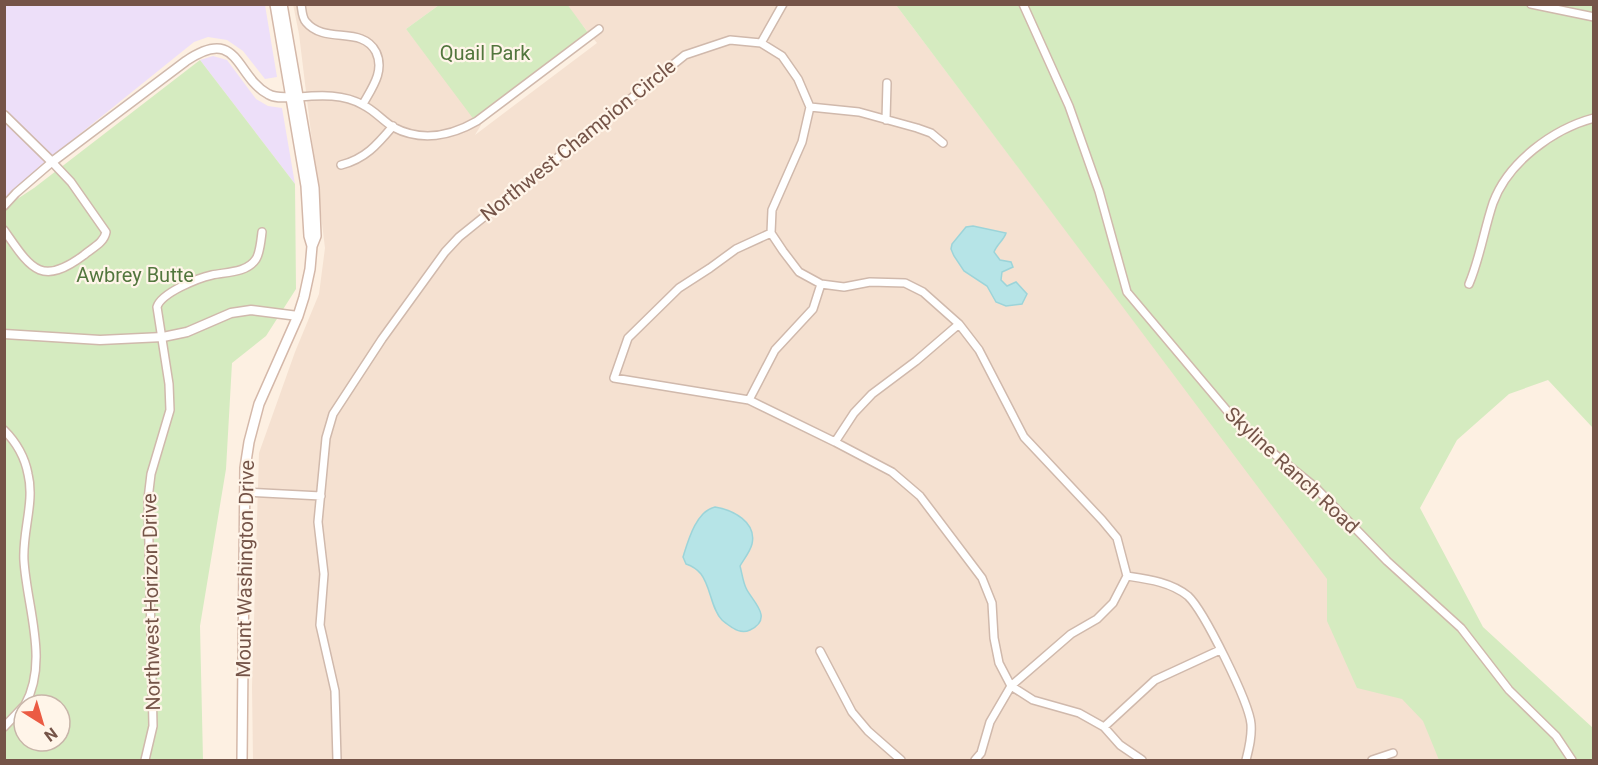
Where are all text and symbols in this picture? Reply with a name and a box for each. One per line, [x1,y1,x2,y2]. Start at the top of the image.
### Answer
park label: Quail Park [440,41,531,65]
street label: Northwest Champion Circle [476,54,680,226]
park label: Awbrey Butte [76,263,194,287]
street label: Skyline Ranch Road [1220,402,1364,538]
street label: Mount Washington Drive [231,460,259,678]
street label: Northwest Horizon Drive [137,493,165,711]
north arrow [12,693,72,753]
text: N [40,724,61,746]

